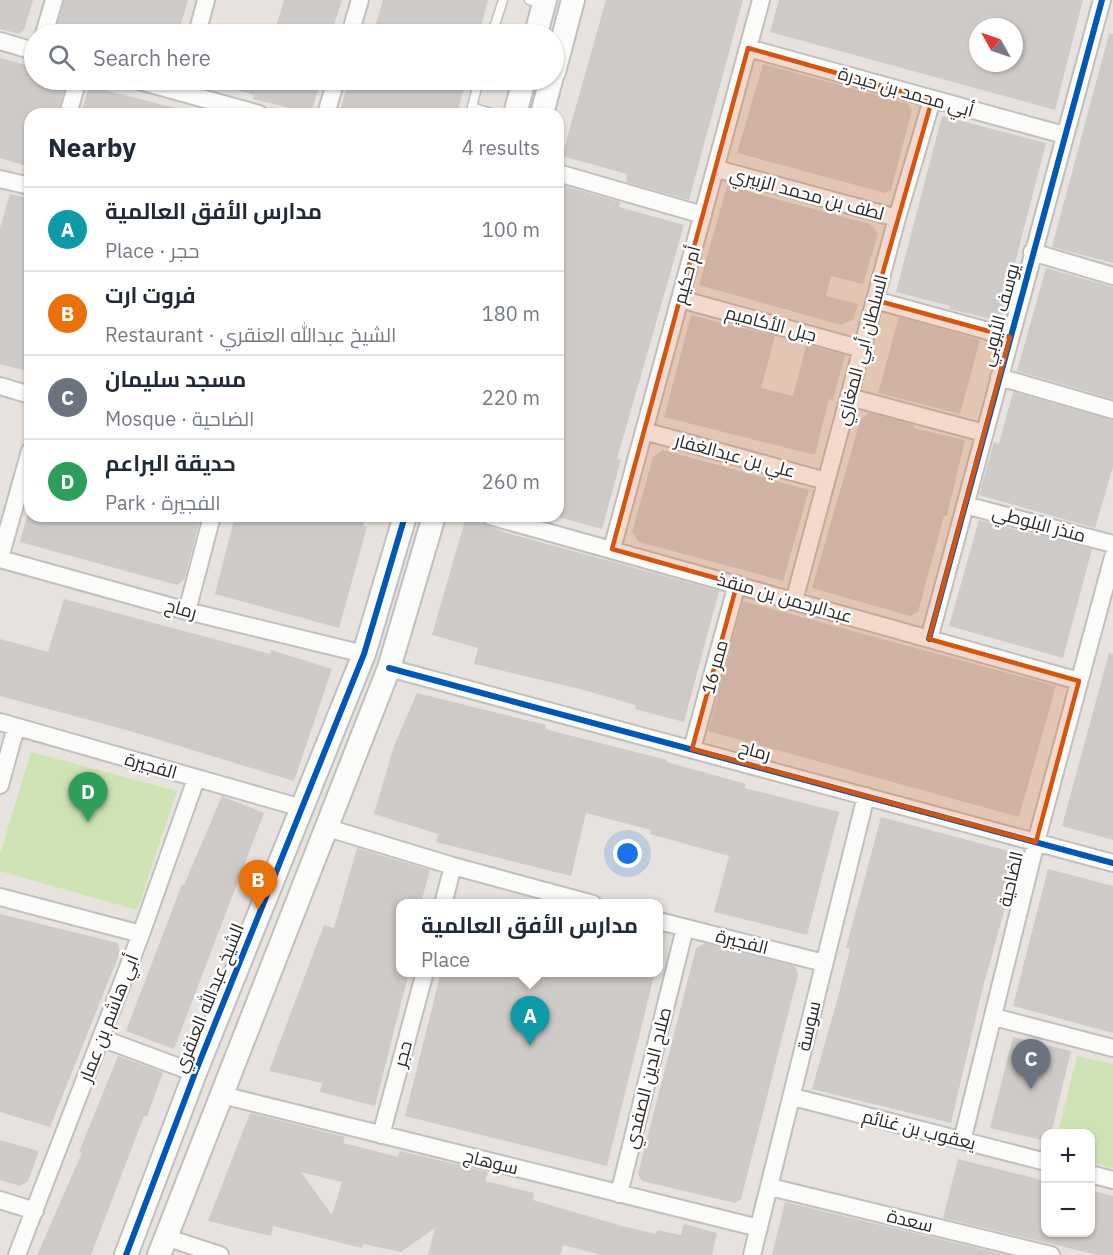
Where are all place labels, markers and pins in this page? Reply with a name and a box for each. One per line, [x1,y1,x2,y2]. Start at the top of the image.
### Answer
pin: D [68,772,107,822]
pin: B [238,860,278,910]
pin: A [510,996,550,1046]
pin: C [1012,1040,1050,1089]

